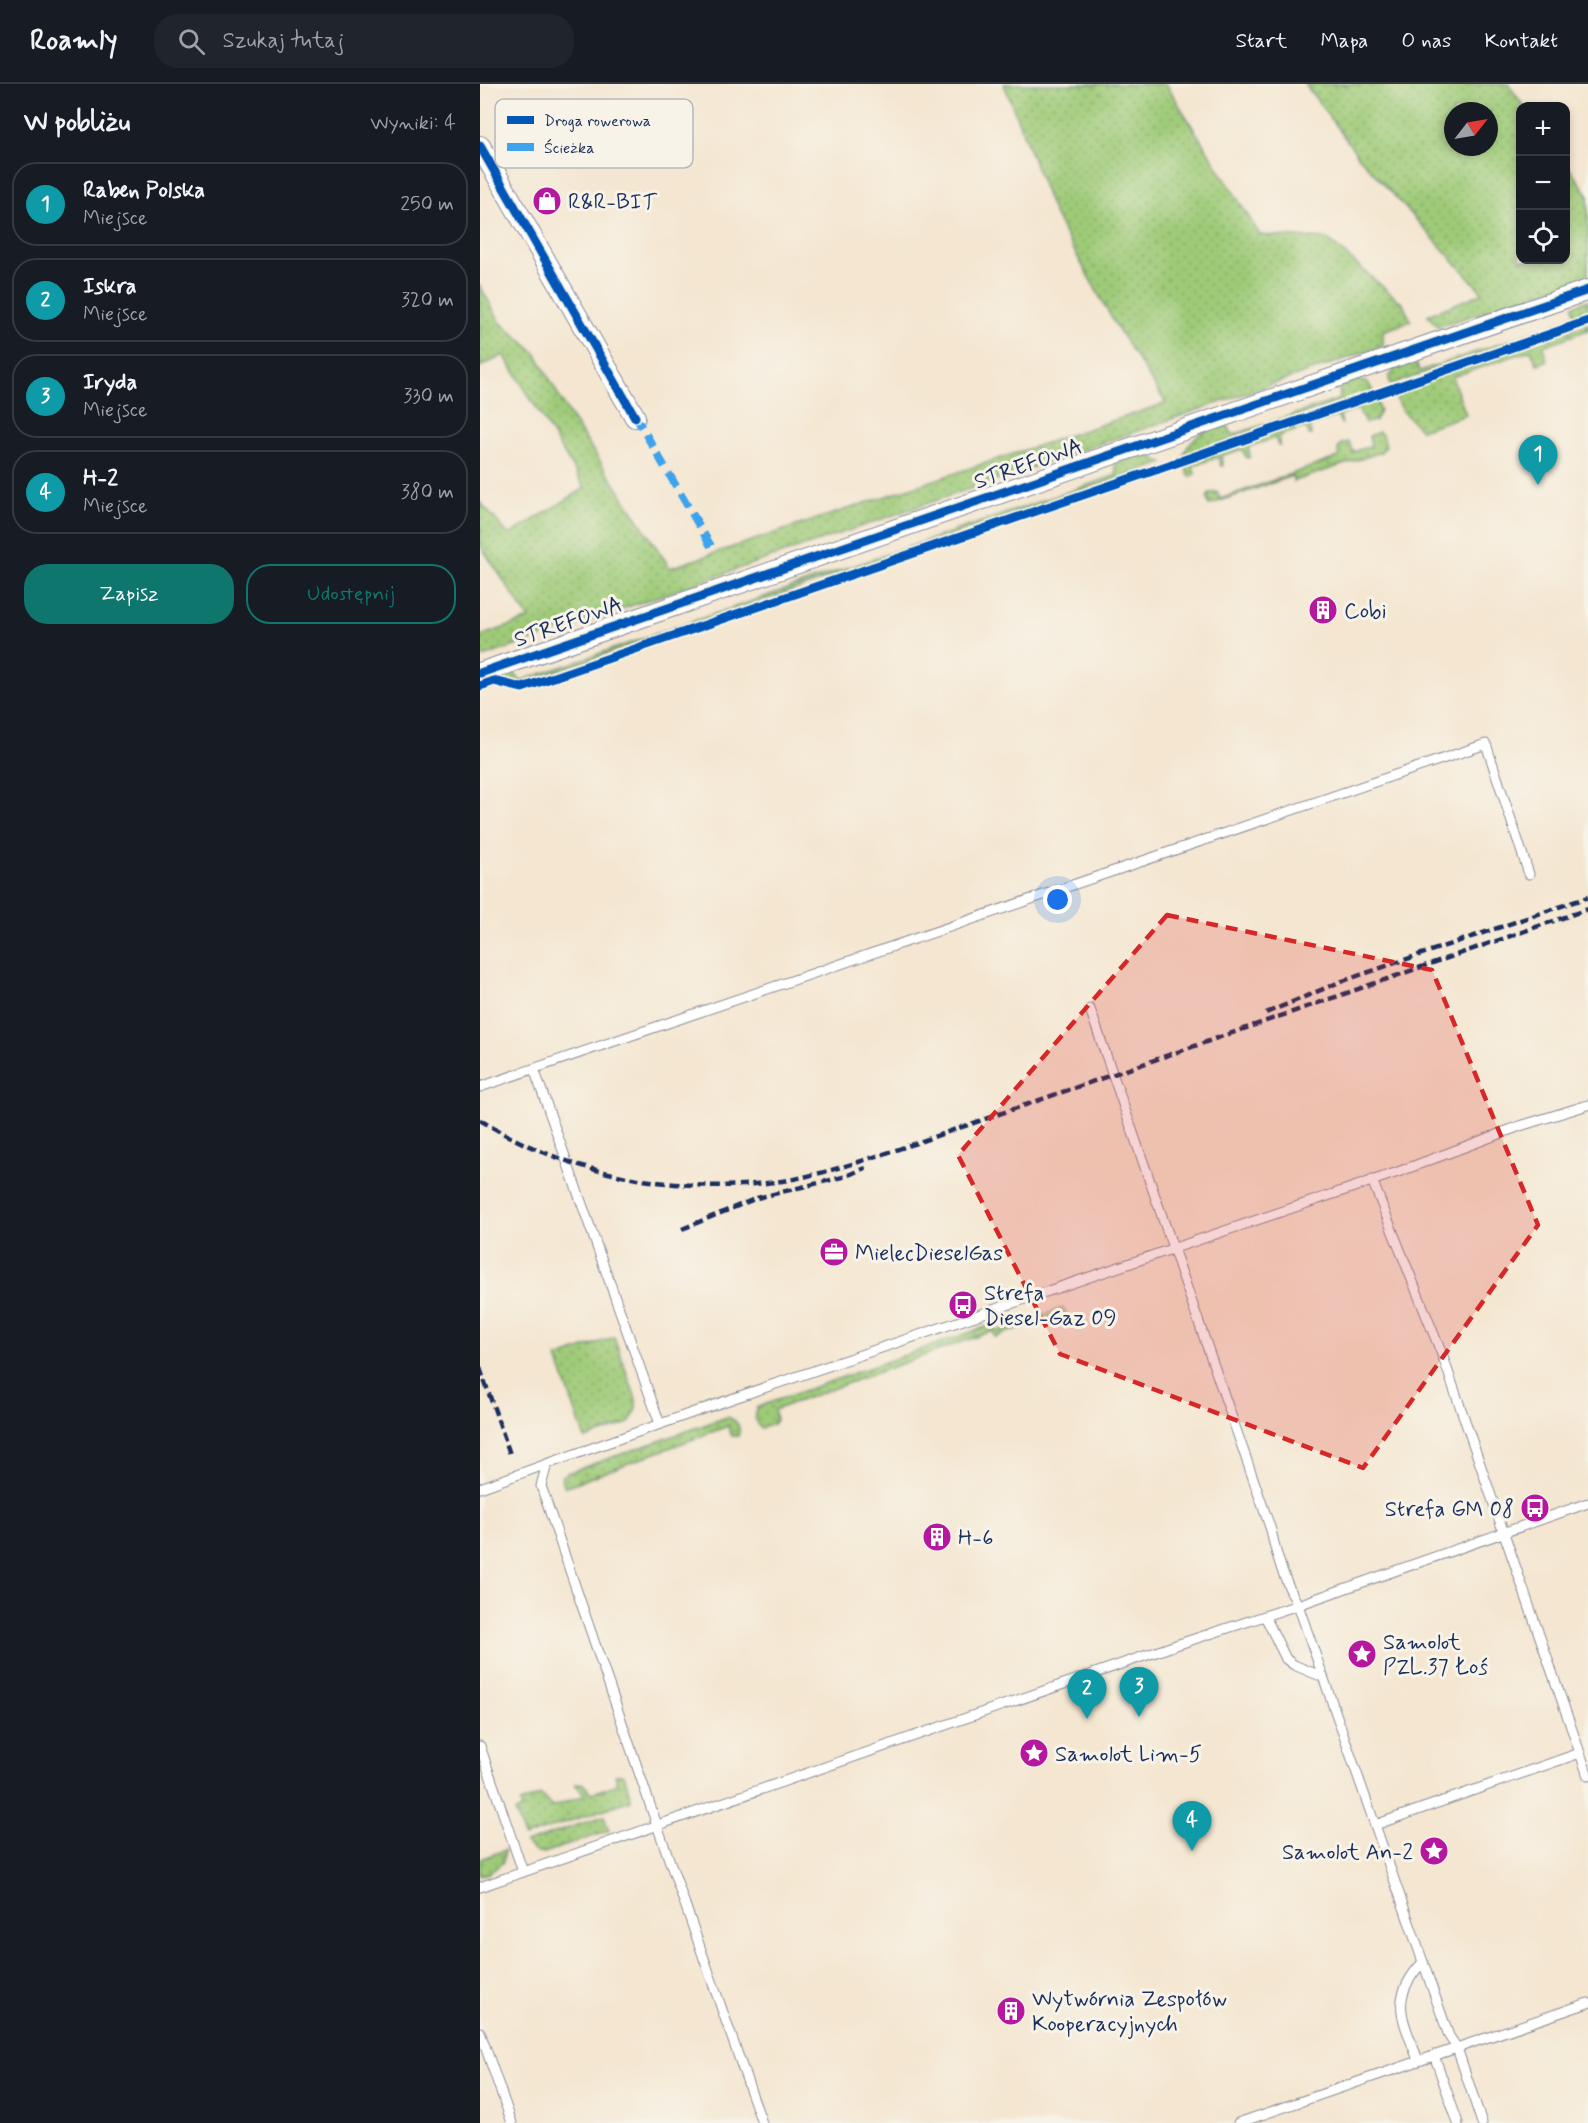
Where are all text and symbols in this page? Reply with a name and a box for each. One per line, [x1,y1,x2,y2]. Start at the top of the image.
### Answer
search box [154,14,574,68]
text: Roamly [30,23,118,60]
icon: search [175,25,208,58]
text: Szukaj tutaj [223,27,344,55]
text: Start [1235,27,1287,55]
text: Mapa [1320,27,1368,55]
text: O nas [1401,27,1451,55]
text: Kontakt [1484,27,1558,55]
legend [495,99,693,168]
north arrow [1444,102,1498,156]
map controls [1516,102,1570,264]
button: + [1516,102,1570,156]
text: W pobliżu [24,106,130,140]
text: Wyniki: 4 [370,110,456,137]
text: Droga rowerowa [544,111,651,132]
text: Ścieżka [544,138,595,159]
button: − [1516,156,1570,210]
text: Raben Polska [83,177,205,205]
shop icon: R&R-BIT [531,185,563,217]
place label: R&R-BIT [568,189,658,217]
text: 1 [41,191,50,218]
text: 250 m [400,191,454,218]
text: Miejsce [83,205,147,232]
button: locate [1516,210,1570,264]
text: Iskra [83,273,137,301]
text: 2 [41,287,50,314]
text: 320 m [401,287,454,314]
text: Miejsce [83,301,147,328]
text: Iryda [83,369,137,397]
text: 3 [41,383,50,410]
text: 330 m [403,383,454,410]
text: Miejsce [83,397,147,424]
street label: STREFOWA [971,433,1087,497]
pin: 1 [1518,436,1558,485]
text: H-2 [83,465,118,493]
text: 4 [40,479,51,506]
text: 380 m [401,479,454,506]
text: Miejsce [83,493,147,520]
button: Zapisz [24,564,234,624]
button: Udostępnij [246,564,456,624]
street label: STREFOWA [511,591,627,655]
building icon: Cobi [1307,594,1339,626]
place label: Cobi [1344,598,1387,626]
your location [1043,885,1072,914]
office icon: MielecDieselGas [818,1236,850,1268]
place label: MielecDieselGas [855,1240,1003,1268]
place label: Strefa Diesel-Gaz 09 [984,1280,1117,1333]
bus stop icon: Strefa Diesel-Gaz 09 [947,1289,979,1321]
bus stop icon: Strefa GM 08 [1519,1492,1551,1524]
place label: Strefa GM 08 [1385,1496,1514,1524]
building icon: H-6 [921,1521,953,1553]
place label: H-6 [958,1525,994,1553]
place label: Samolot PZL.37 Łoś [1383,1629,1488,1682]
place icon: Samolot PZL.37 Łoś [1346,1638,1378,1670]
pin: 3 [1120,1668,1158,1717]
pin: 2 [1068,1670,1106,1719]
place icon: Samolot Lim-5 [1018,1737,1050,1769]
place label: Samolot Lim-5 [1055,1741,1202,1769]
pin: 4 [1172,1802,1212,1851]
place icon: Samolot An-2 [1418,1835,1450,1867]
place label: Samolot An-2 [1282,1839,1413,1867]
place label: Wytwórnia Zespołów Kooperacyjnych [1032,1986,1227,2039]
building icon: Wytwórnia Zespołów Kooperacyjnych [995,1995,1027,2027]

